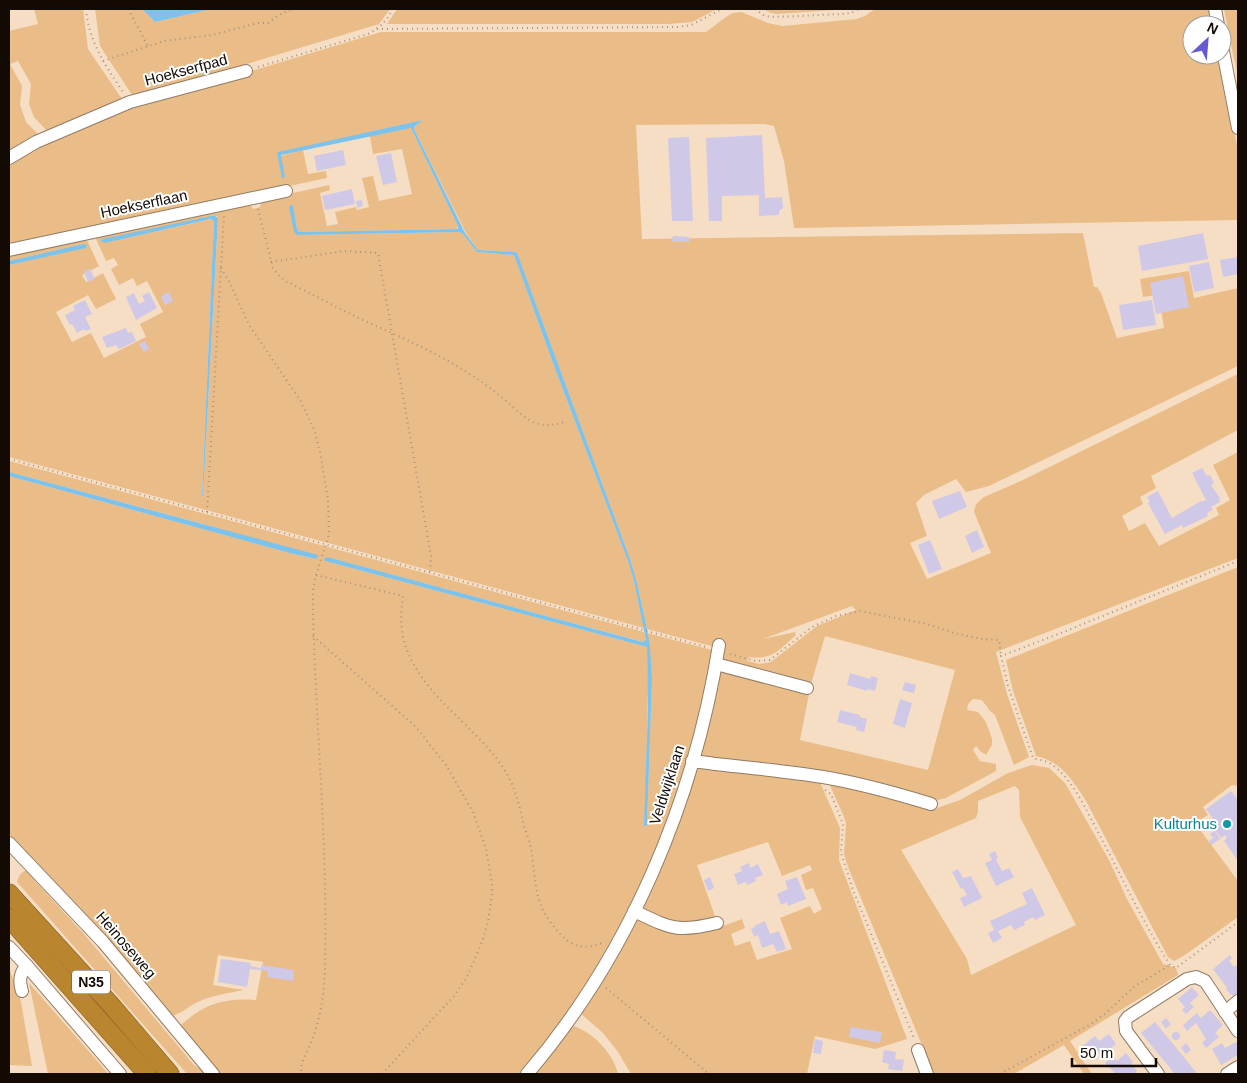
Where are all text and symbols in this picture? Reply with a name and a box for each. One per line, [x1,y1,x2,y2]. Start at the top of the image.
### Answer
north arrow [1182,15,1232,65]
text: N [1205,19,1221,38]
street label: Hoekserfpad [143,50,229,89]
street label: Hoekserflaan [99,186,189,221]
street label: Veldwijklaan [646,743,687,827]
place label: Kulturhus [1154,815,1217,832]
marker: Kulturhus [1221,818,1233,830]
street label: Heinoseweg [93,908,160,981]
road number: N35 [72,970,110,994]
scale bar [1072,1036,1156,1068]
text: 50 m [1080,1044,1113,1061]

